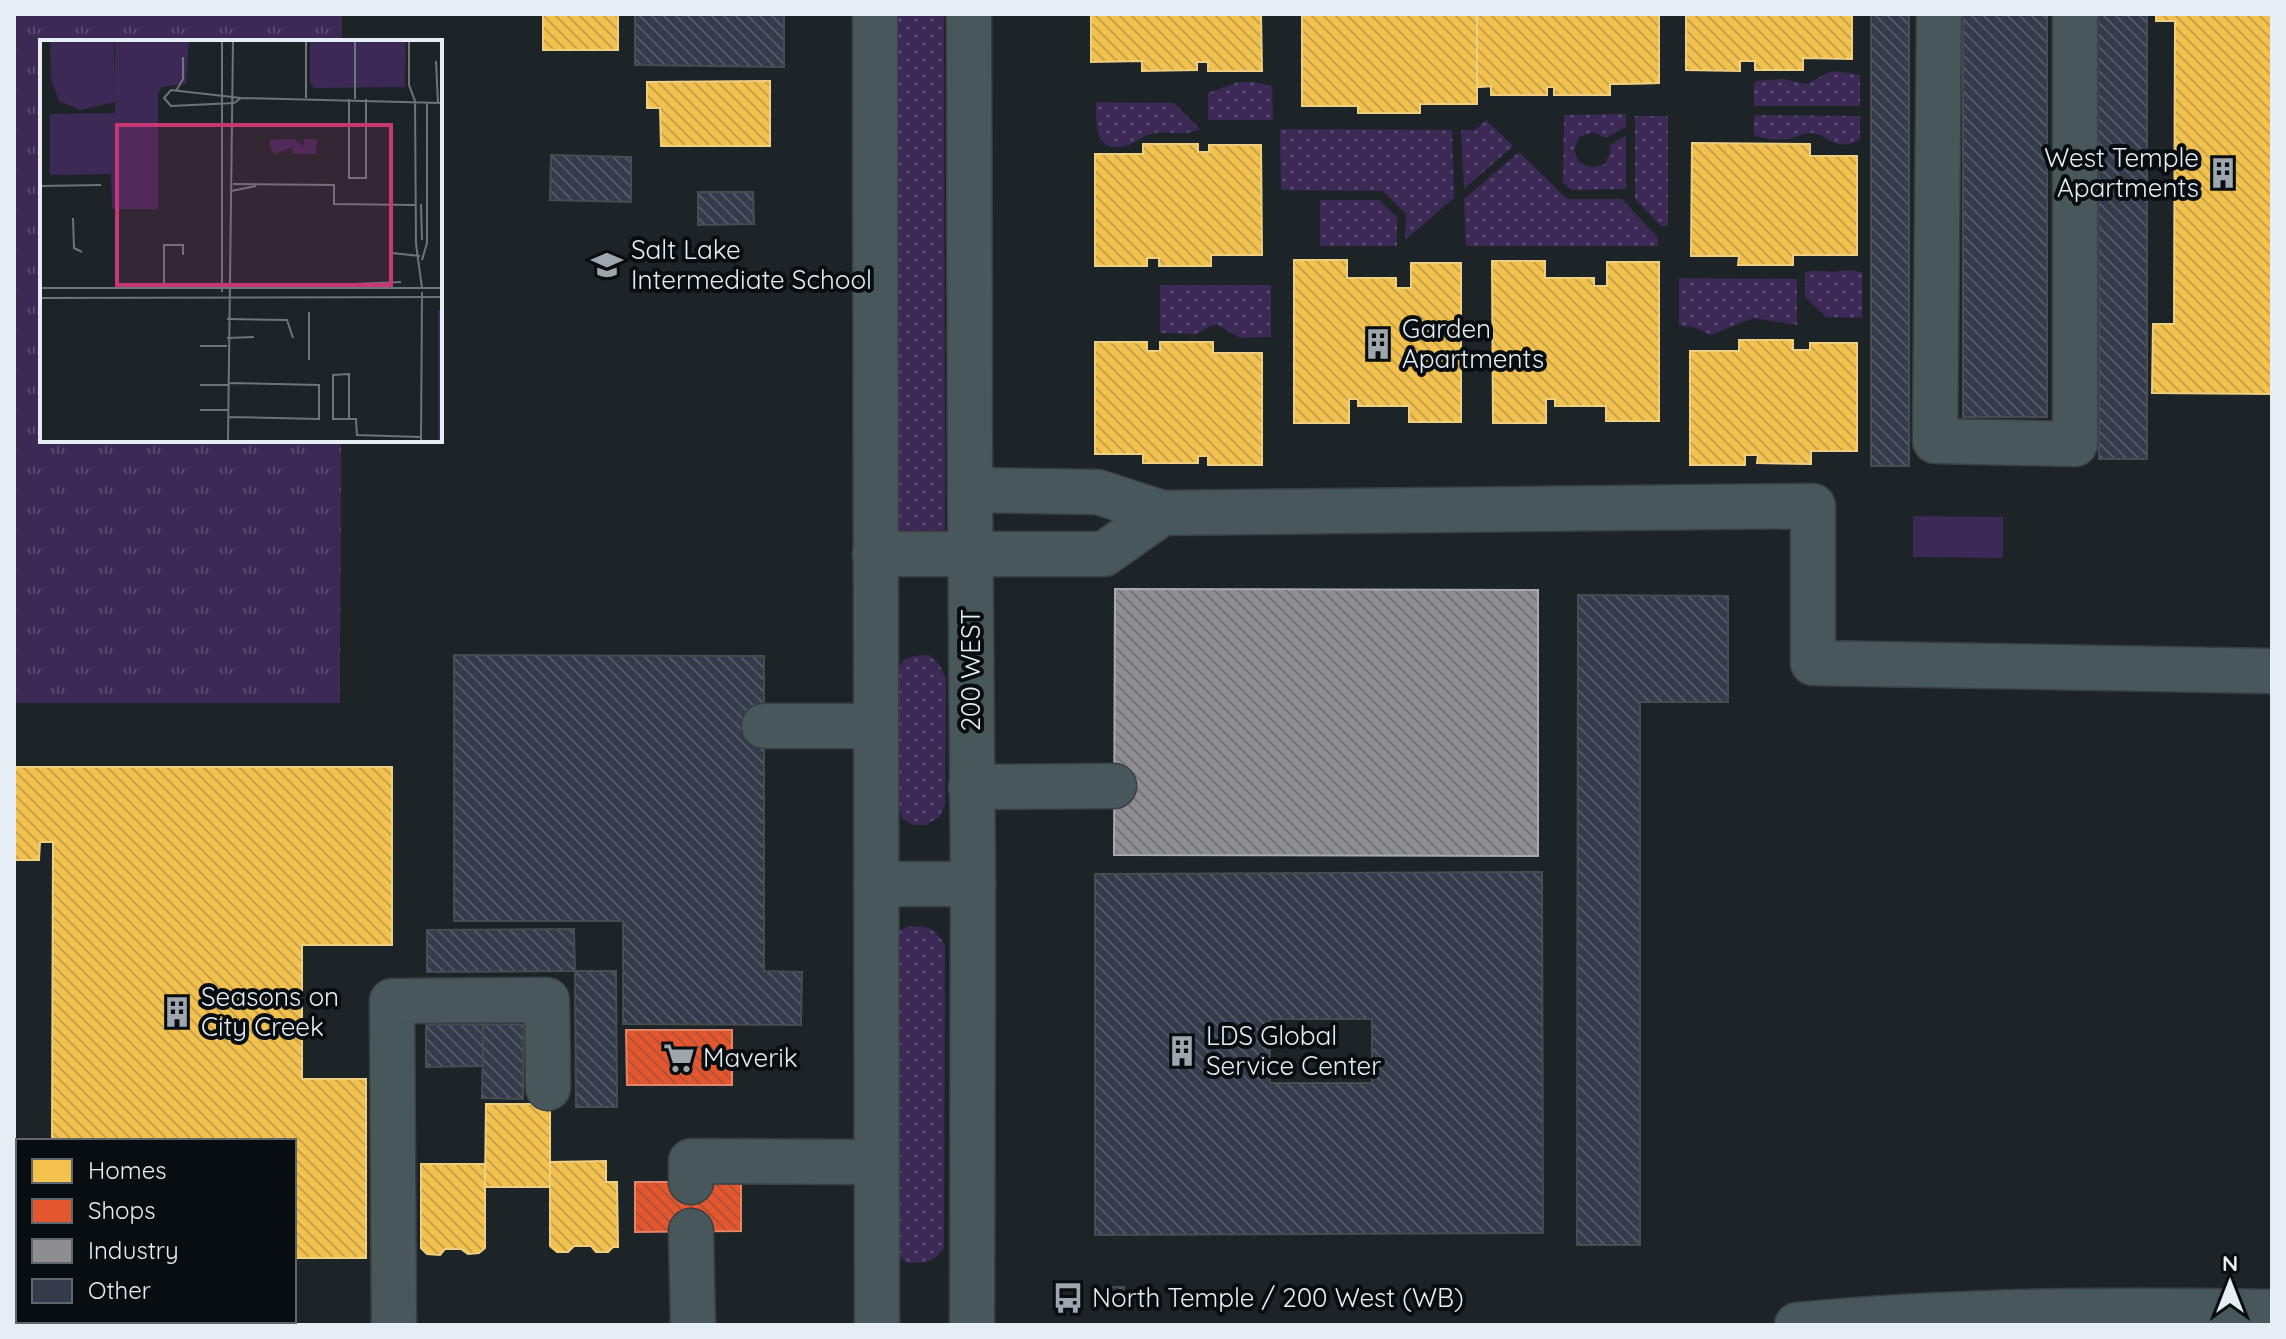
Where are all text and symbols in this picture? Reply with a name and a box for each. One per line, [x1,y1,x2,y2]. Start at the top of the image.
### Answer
inset map [40,40,442,442]
place label: West Temple Apartments [2044,141,2199,204]
building icon: West Temple Apartments [2206,156,2240,190]
place label: Salt Lake Intermediate School [631,233,872,296]
school or university icon: Salt Lake Intermediate School [590,248,624,282]
place label: Garden Apartments [1402,312,1544,375]
building icon: Garden Apartments [1361,327,1395,361]
street label: 200 WEST [954,609,987,731]
place label: Seasons on City Creek [201,980,339,1043]
building icon: Seasons on City Creek [160,995,194,1029]
place label: LDS Global Service Center [1206,1019,1381,1082]
building icon: LDS Global Service Center [1165,1034,1199,1068]
supermarket icon: Maverik [662,1041,696,1075]
place label: Maverik [703,1041,798,1074]
legend [16,1139,296,1323]
text: Homes [88,1155,166,1185]
text: Shops [88,1195,155,1225]
text: Industry [88,1235,179,1265]
north arrow [2190,1243,2270,1323]
text: N [2222,1249,2238,1277]
text: Other [88,1275,151,1305]
bus stop icon: North Temple / 200 West (WB) [1051,1281,1085,1315]
place label: North Temple / 200 West (WB) [1092,1281,1464,1314]

